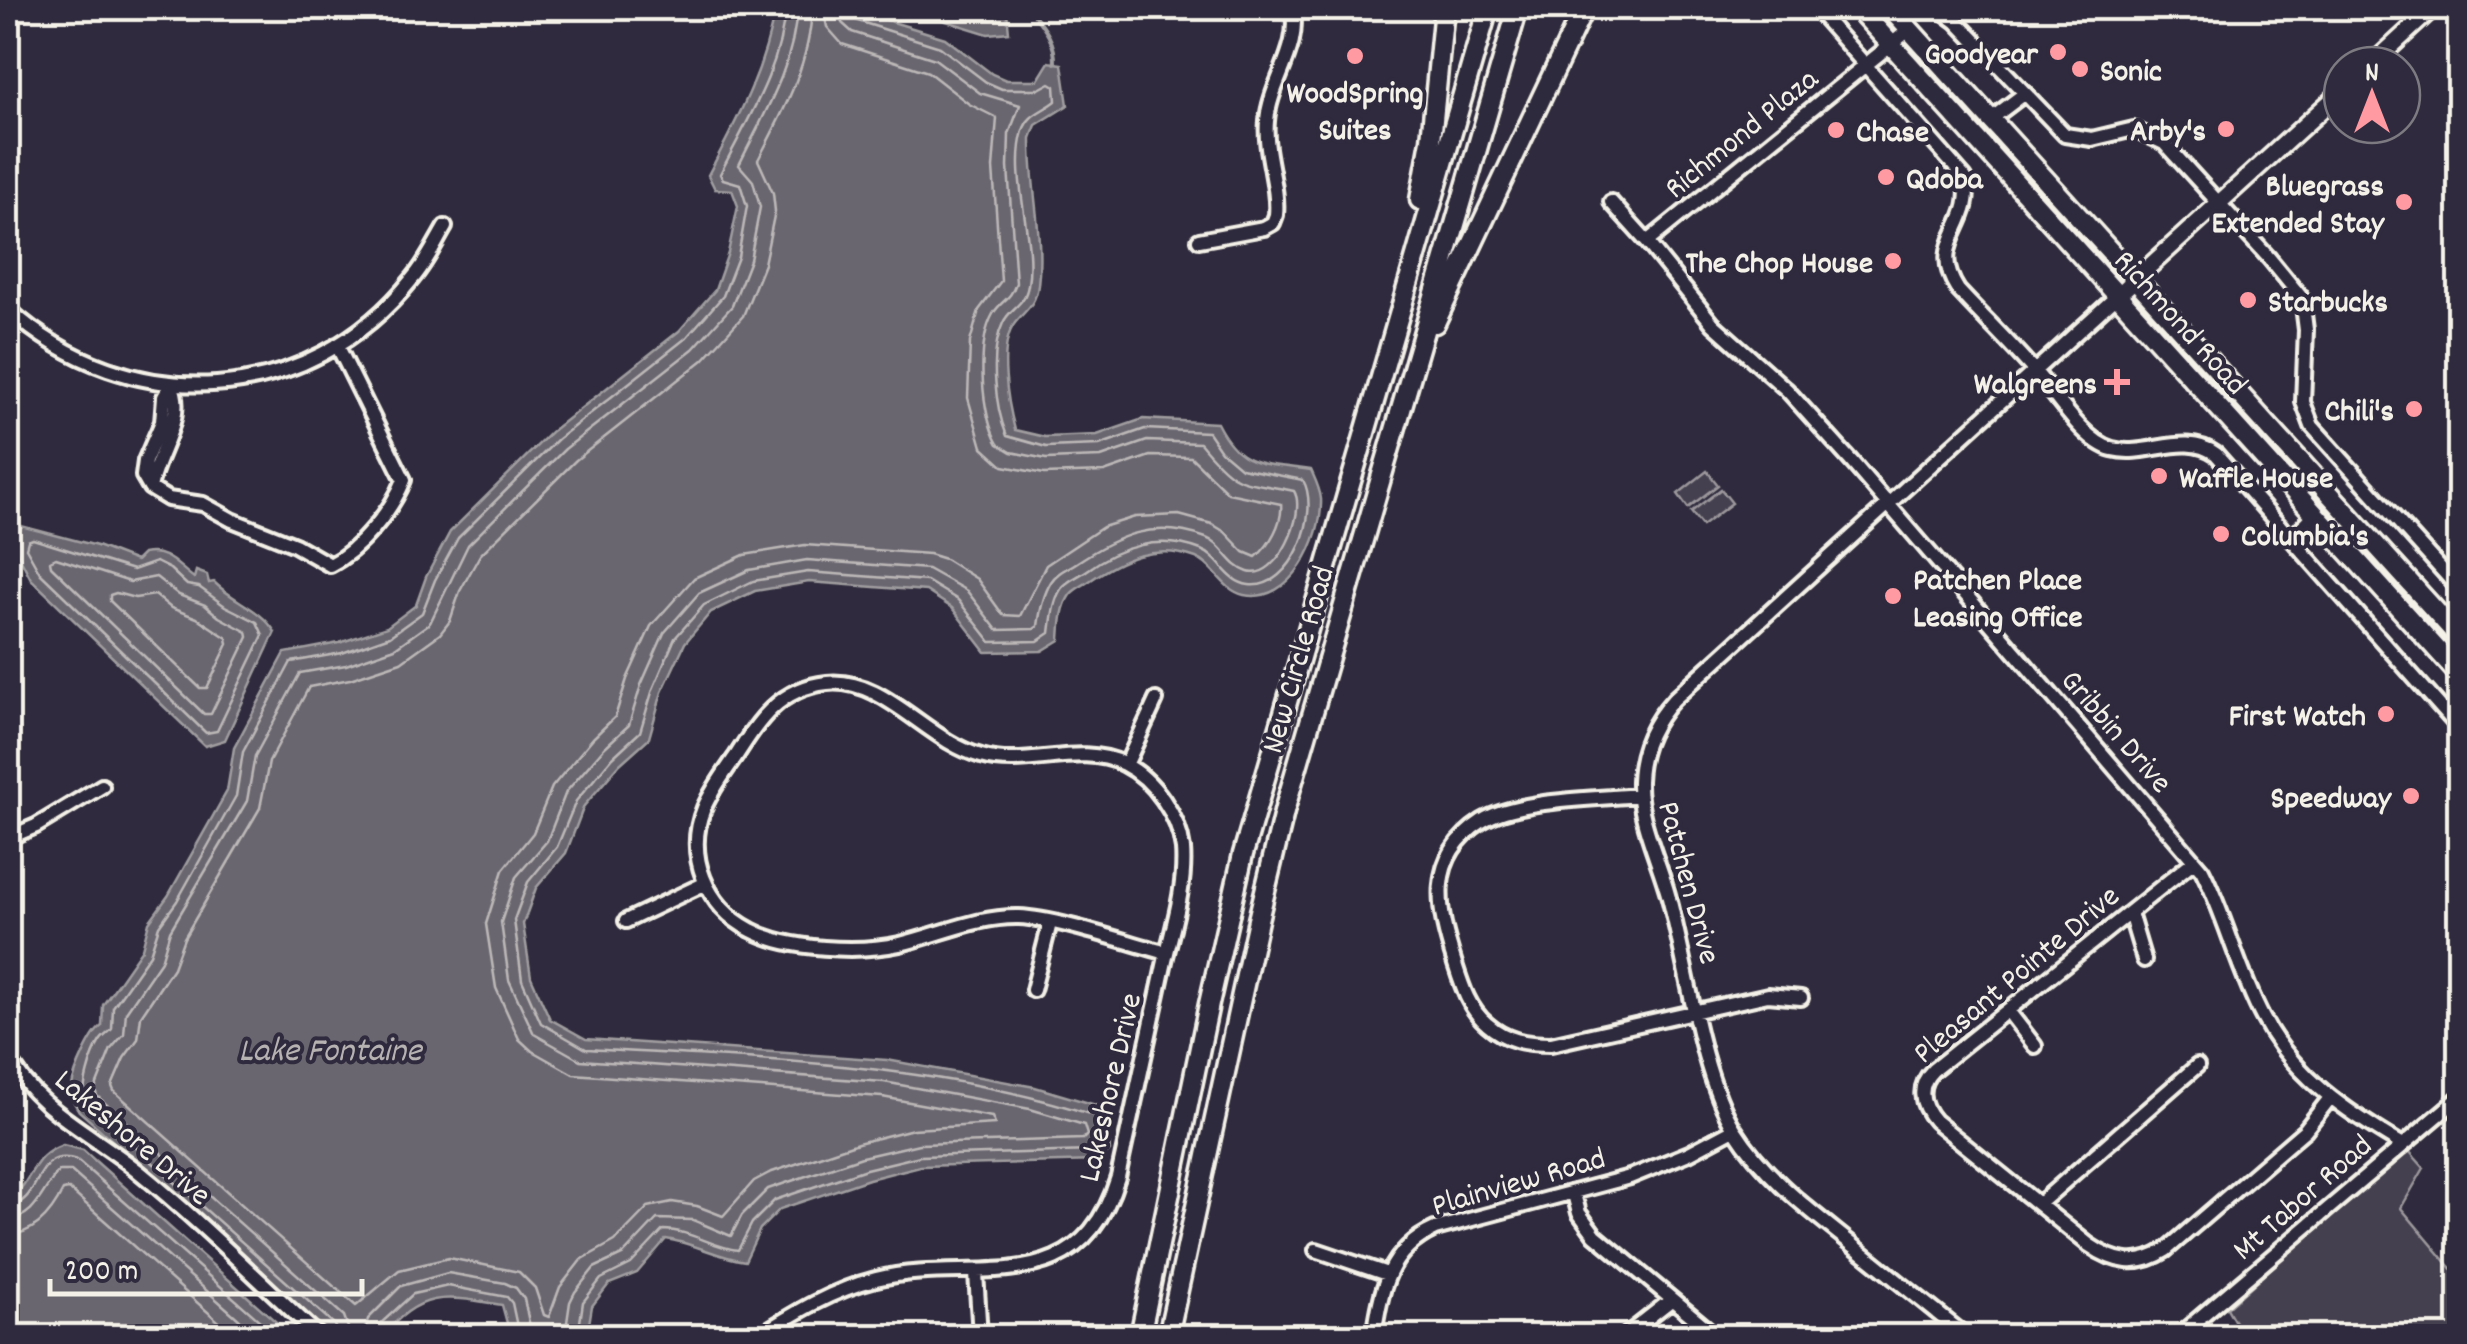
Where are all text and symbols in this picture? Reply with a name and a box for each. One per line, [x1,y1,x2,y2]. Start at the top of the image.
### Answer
place label: Goodyear [1924,34,2039,80]
marker: Goodyear [2047,41,2069,63]
marker: WoodSpring Suites [1344,45,1366,67]
north arrow [2322,45,2422,145]
place label: Sonic [2100,51,2162,97]
text: N [2365,55,2379,95]
marker: Sonic [2069,58,2091,80]
street label: Richmond Plaza [1656,59,1831,212]
place label: WoodSpring Suites [1286,73,1424,156]
place label: Arby's [2130,111,2206,157]
place label: Chase [1856,112,1929,158]
marker: Arby's [2215,118,2237,140]
marker: Chase [1825,119,1847,141]
place label: Qdoba [1906,159,1984,205]
marker: Qdoba [1875,166,1897,188]
place label: Bluegrass Extended Stay [2212,166,2385,249]
marker: Bluegrass Extended Stay [2393,191,2415,213]
street label: Richmond Road [2100,241,2256,407]
place label: The Chop House [1685,243,1873,289]
marker: The Chop House [1882,250,1904,272]
place label: Starbucks [2268,282,2388,328]
marker: Starbucks [2237,289,2259,311]
place label: Walgreens [1974,364,2097,410]
marker: Walgreens [2106,371,2128,393]
place label: Chili's [2324,391,2394,437]
marker: Chili's [2403,398,2425,420]
place label: Waffle House [2179,458,2333,504]
marker: Waffle House [2148,465,2170,487]
place label: Columbia's [2241,516,2369,562]
marker: Columbia's [2210,523,2232,545]
place label: Patchen Place Leasing Office [1913,560,2083,643]
street label: New Circle Road [1252,561,1350,760]
marker: Patchen Place Leasing Office [1882,585,1904,607]
street label: Gribbin Drive [2047,661,2181,805]
place label: First Watch [2229,696,2366,742]
marker: First Watch [2375,703,2397,725]
place label: Speedway [2270,778,2392,824]
marker: Speedway [2400,785,2422,807]
street label: Patchen Drive [1642,797,1730,970]
street label: Pleasant Pointe Drive [1905,876,2132,1077]
street label: Lakeshore Drive [1069,989,1157,1187]
water label: Lake Fontaine [238,1028,423,1078]
street label: Lakeshore Drive [42,1060,219,1219]
street label: Mt Tabor Road [2224,1126,2385,1274]
street label: Plainview Road [1427,1138,1612,1232]
scale bar [50,1234,362,1296]
text: 200 m [65,1252,138,1295]

